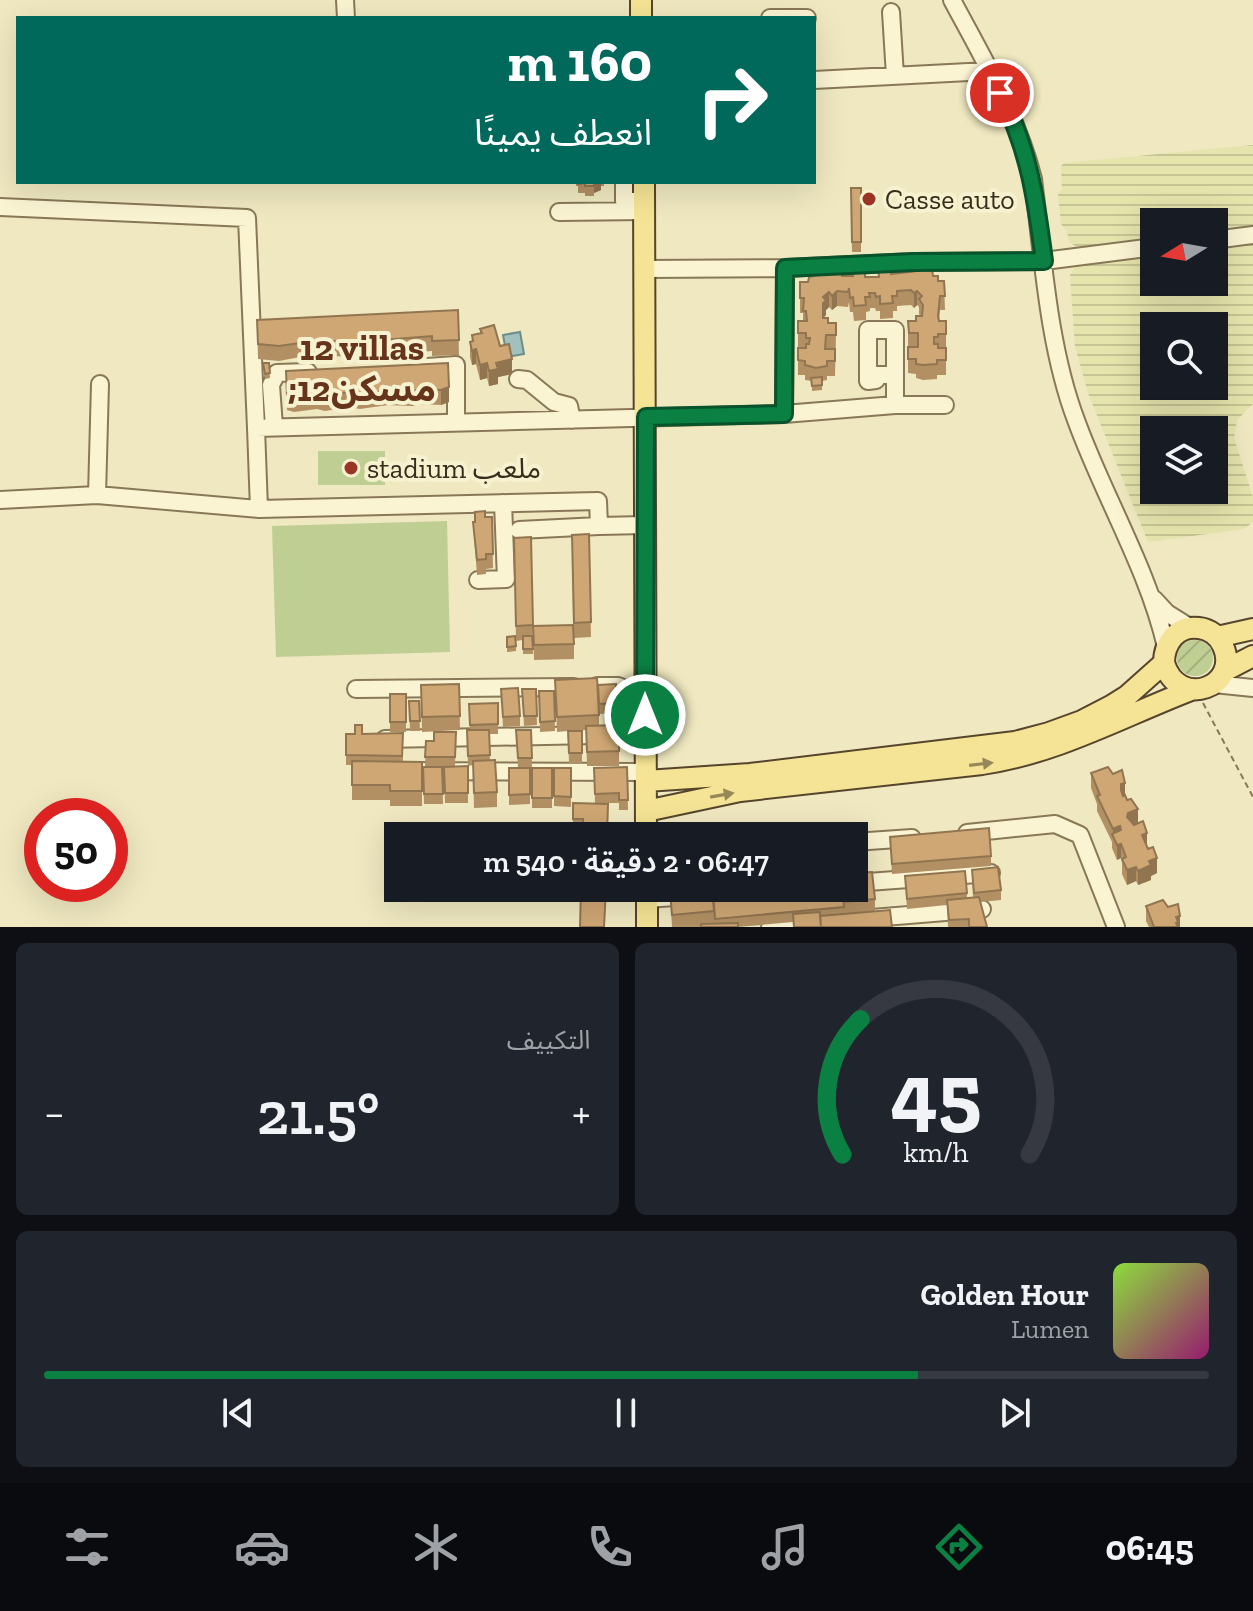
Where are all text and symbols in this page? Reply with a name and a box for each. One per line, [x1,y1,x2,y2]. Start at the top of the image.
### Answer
text: 160 m [508,28,652,95]
icon: right [680,48,784,152]
pin [966,59,1034,127]
icon: arrive [978,71,1022,115]
text: انعطف يمينًا [474,111,652,154]
place label: Casse auto [885,183,1015,216]
marker: Casse auto [860,190,878,208]
north arrow [1140,208,1228,296]
map controls [1140,208,1228,504]
button: search [1140,312,1228,400]
district label: 12 villas ;12مسكن [288,326,436,410]
button: layers [1140,416,1228,504]
place label: stadium ملعب [367,452,541,485]
marker: stadium ملعب [342,459,360,477]
position arrow [603,673,687,757]
one-way arrow [968,757,993,770]
one-way arrow [710,788,735,800]
speed limit sign: 50 [24,798,128,902]
text: 06:47 · 2 دقيقة · 540 m [483,844,769,880]
text: التكييف [507,1024,591,1056]
text: 45 [890,1042,981,1142]
text: 21.5° [257,1077,380,1149]
text: − [44,1086,65,1139]
text: + [572,1086,591,1139]
text: km/h [903,1135,968,1169]
text: Golden Hour [921,1277,1089,1313]
text: Lumen [1011,1313,1089,1345]
icon: previous [216,1391,260,1435]
icon: pause [604,1391,648,1435]
icon: next [993,1391,1037,1435]
icon: filters [59,1519,115,1575]
icon: car [234,1519,290,1575]
icon: climate [408,1519,464,1575]
icon: phone [582,1519,638,1575]
icon: music [757,1519,813,1575]
icon: directions [931,1519,987,1575]
text: 06:45 [1106,1526,1194,1569]

